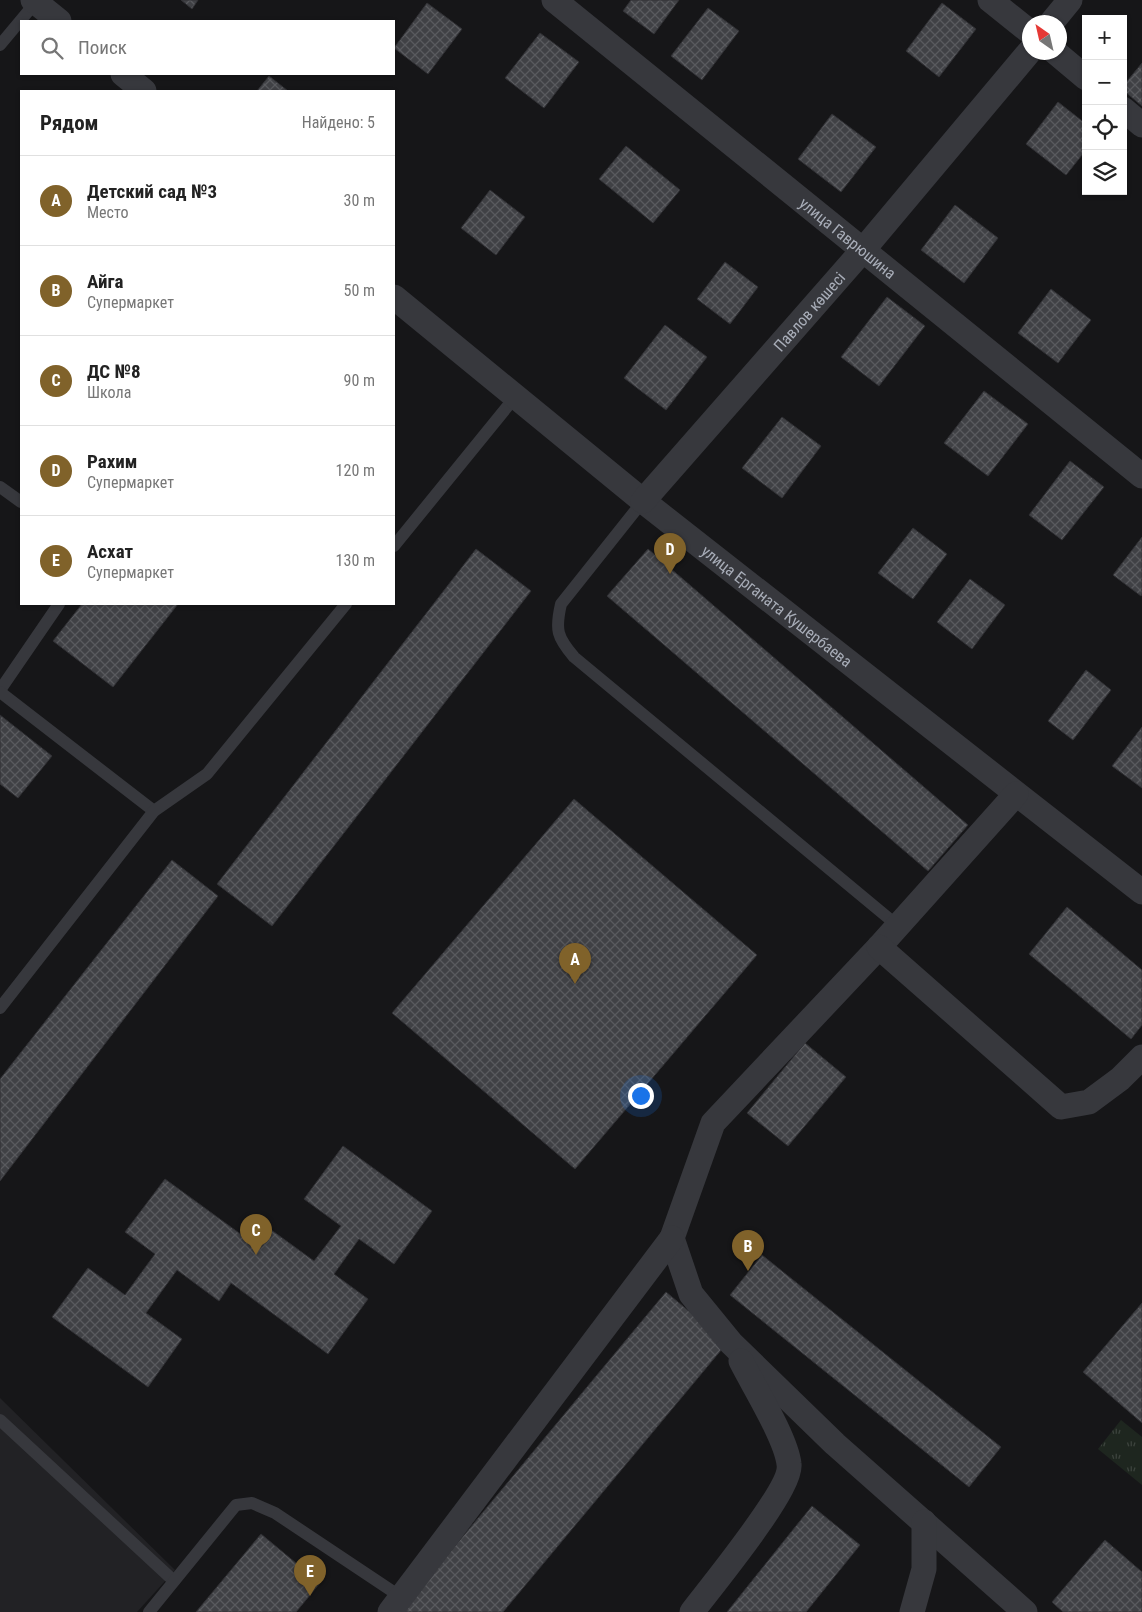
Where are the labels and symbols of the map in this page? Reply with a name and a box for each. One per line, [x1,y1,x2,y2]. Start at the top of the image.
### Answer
north arrow [1022,15,1067,60]
street label: улица Гаврюшина [795,193,900,283]
street label: Павлов көшесі [770,268,849,355]
pin: D [654,533,686,574]
street label: улица Ерганата Кушербаева [697,541,856,671]
pin: A [559,943,591,984]
your location [628,1083,654,1109]
pin: C [240,1214,272,1255]
pin: B [732,1230,764,1271]
pin: E [294,1555,326,1596]

